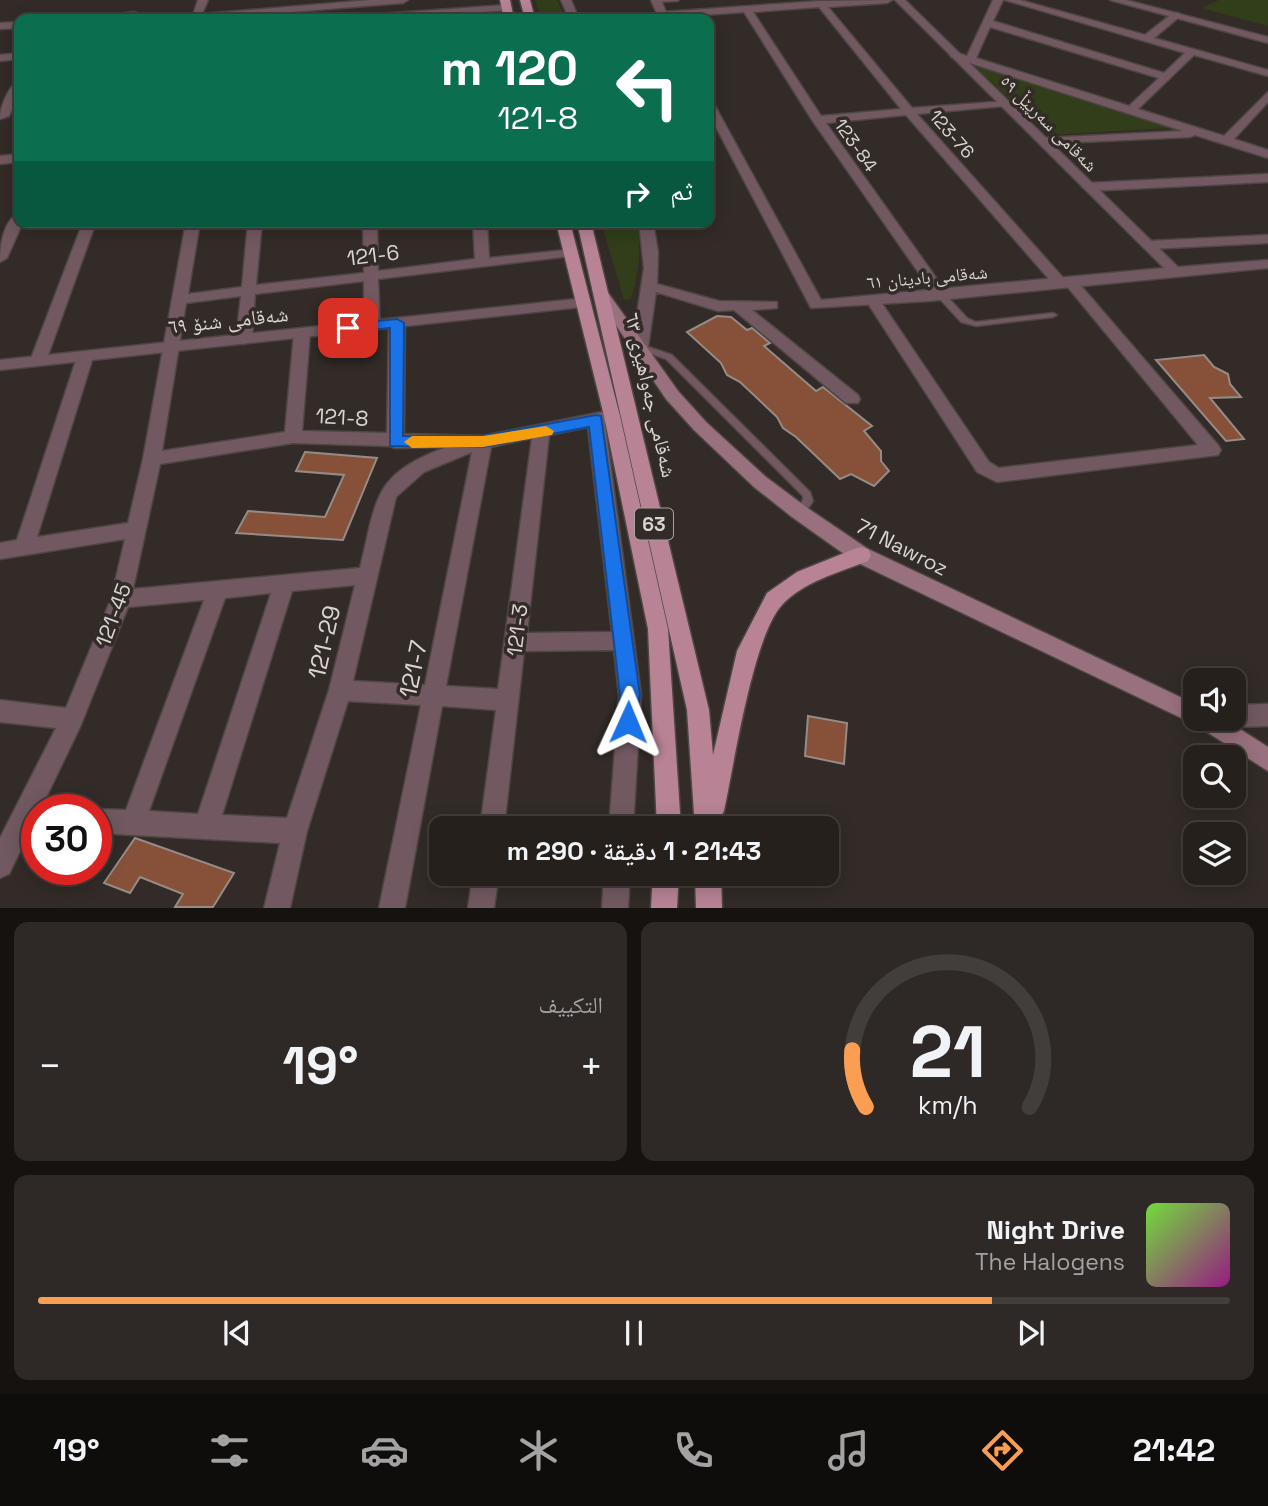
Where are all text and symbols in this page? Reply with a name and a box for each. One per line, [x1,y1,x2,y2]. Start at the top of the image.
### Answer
text: 120 m [441,37,578,99]
icon: left [602,42,693,133]
street label: شەقامی سەرپێڵ ٥٩ [995,70,1102,177]
text: 121-8 [497,98,578,138]
street label: 123-76 [924,105,980,163]
street label: 123-84 [829,114,883,176]
text: ثم [670,174,693,208]
icon: right [618,175,656,213]
street label: 121-6 [345,238,401,272]
street label: شەقامی بادینان ٦١ [865,260,989,294]
pin [318,298,378,358]
street label: شەقامی شنۆ ٦٩ [166,300,290,340]
icon: arrive [329,309,367,347]
street label: شەقامی جەواهیری ٦٣ [619,310,683,480]
street label: 121-8 [315,402,369,432]
road number: 63 [635,509,673,540]
street label: 71 Nawroz [852,512,952,582]
street label: 121-45 [89,580,137,650]
street label: 121-29 [301,602,347,682]
street label: 121-3 [500,602,534,658]
street label: 121-7 [392,638,434,700]
map controls [1183,668,1246,885]
button: sound [1183,668,1246,731]
position arrow [591,685,665,759]
button: search [1183,745,1246,808]
speed limit sign: 30 [21,794,112,885]
button: layers [1183,822,1246,885]
text: 21:43 · 1 دقيقة · 290 m [507,834,761,868]
text: التكييف [538,990,603,1020]
text: 21 [909,1006,986,1099]
text: 19° [282,1033,359,1099]
text: − [38,1042,62,1090]
text: + [579,1042,603,1090]
text: km/h [918,1089,977,1121]
text: Night Drive [987,1213,1125,1247]
text: The Halogens [975,1247,1125,1277]
icon: previous [218,1314,256,1352]
icon: pause [615,1314,653,1352]
icon: next [1012,1314,1050,1352]
icon: filters [205,1426,254,1475]
icon: car [360,1426,409,1475]
icon: climate [514,1426,563,1475]
icon: phone [669,1426,718,1475]
icon: music [824,1426,873,1475]
icon: directions [978,1426,1027,1475]
text: 19° [53,1430,100,1470]
text: 21:42 [1133,1430,1215,1470]

